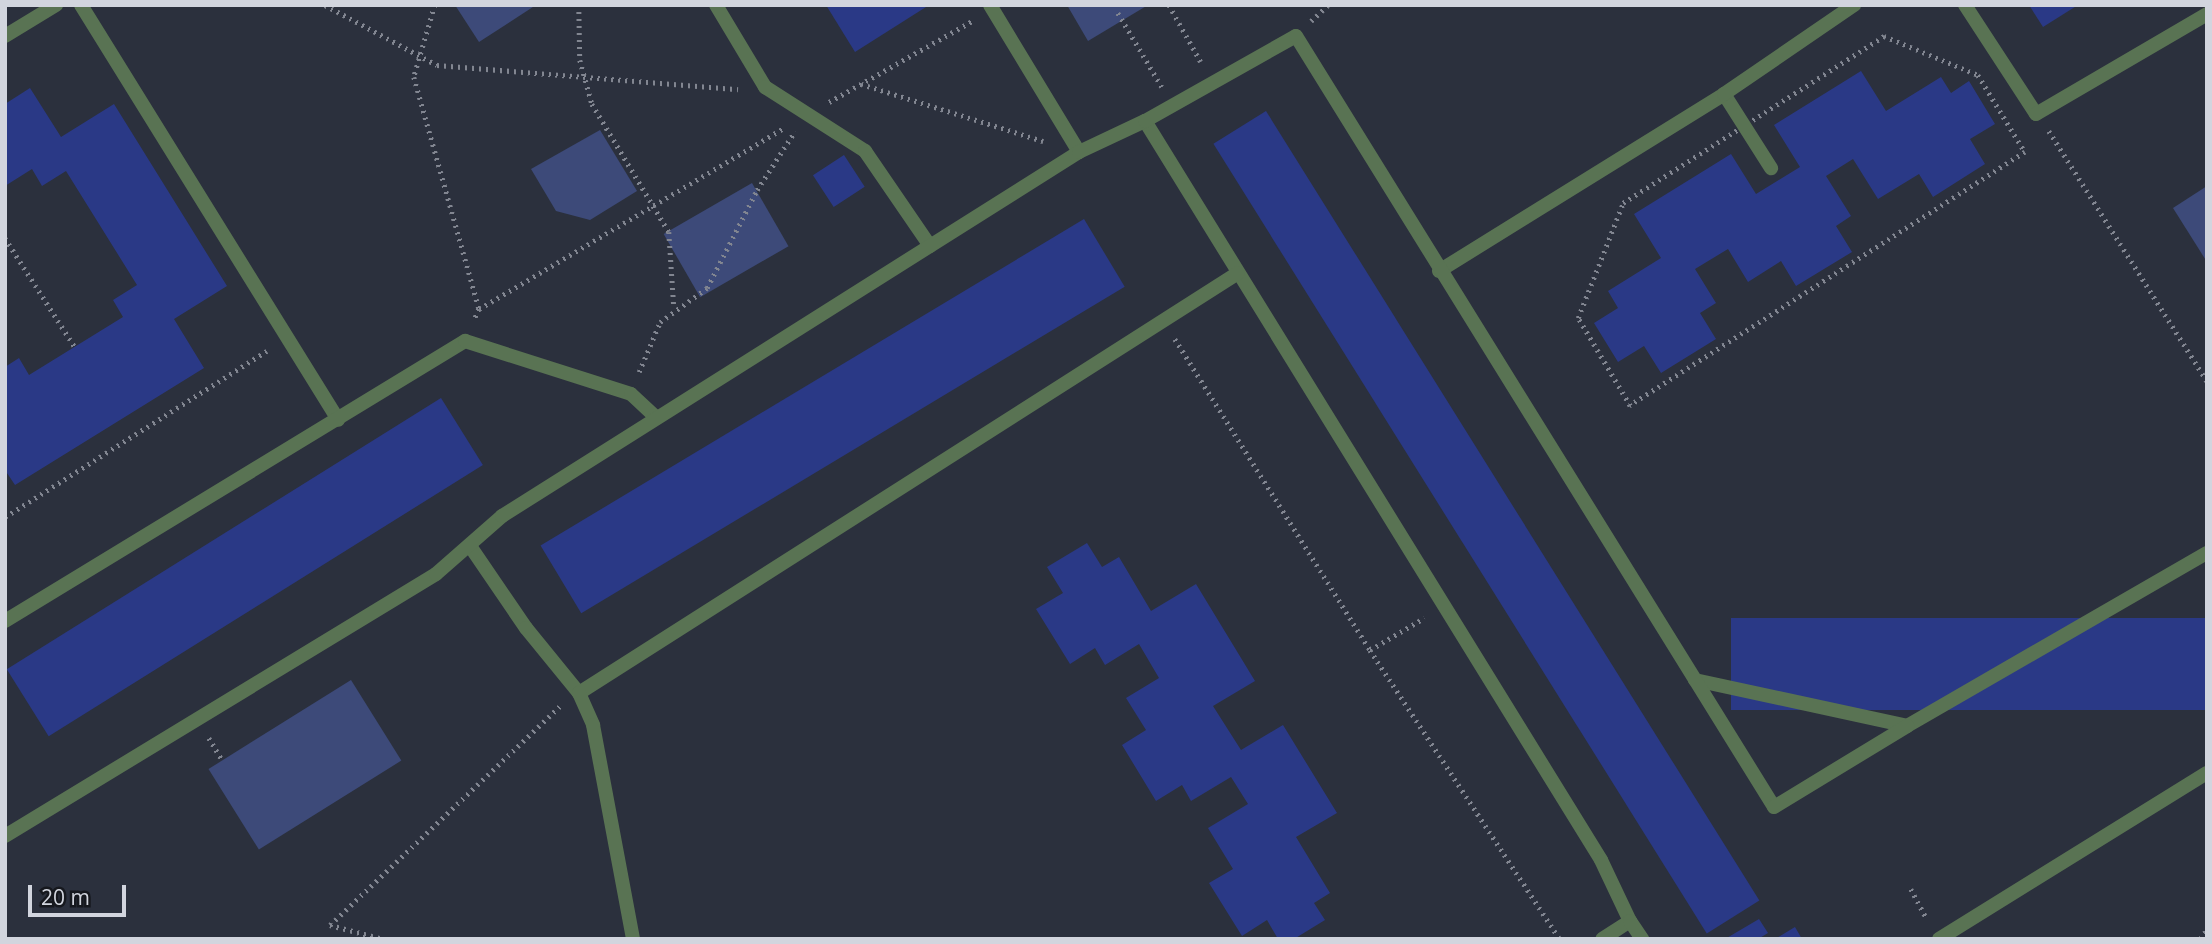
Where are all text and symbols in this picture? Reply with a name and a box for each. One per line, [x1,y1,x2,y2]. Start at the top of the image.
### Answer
scale bar [32,870,130,914]
text: 20 m [41,883,90,911]

